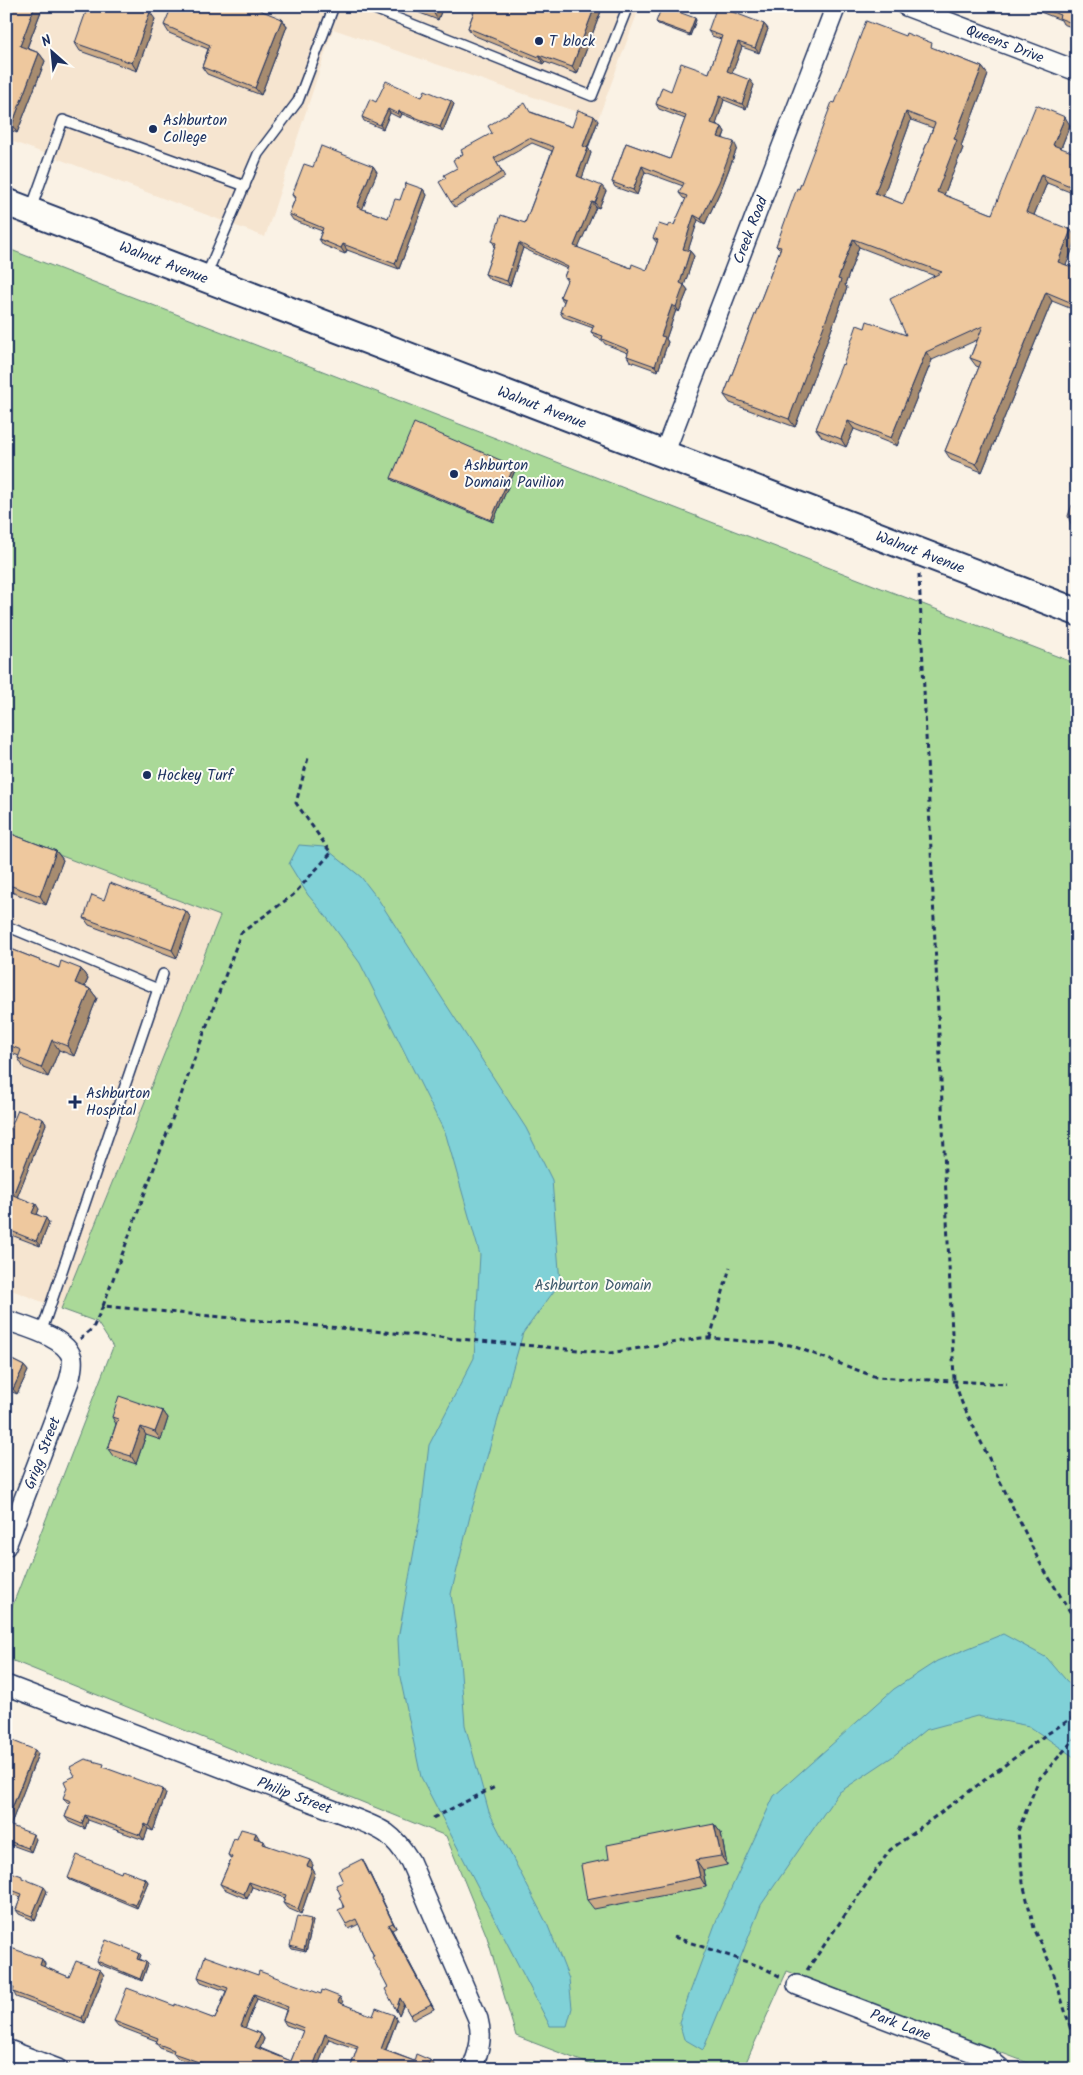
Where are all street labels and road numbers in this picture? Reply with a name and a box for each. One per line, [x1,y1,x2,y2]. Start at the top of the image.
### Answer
street label: Queens Drive [962,19,1048,70]
street label: Creek Road [727,193,775,268]
street label: Walnut Avenue [115,235,212,291]
street label: Walnut Avenue [494,380,590,436]
street label: Walnut Avenue [872,525,968,581]
street label: Grigg Street [18,1413,68,1493]
street label: Philip Street [253,1771,335,1822]
street label: Park Lane [867,2003,934,2048]

